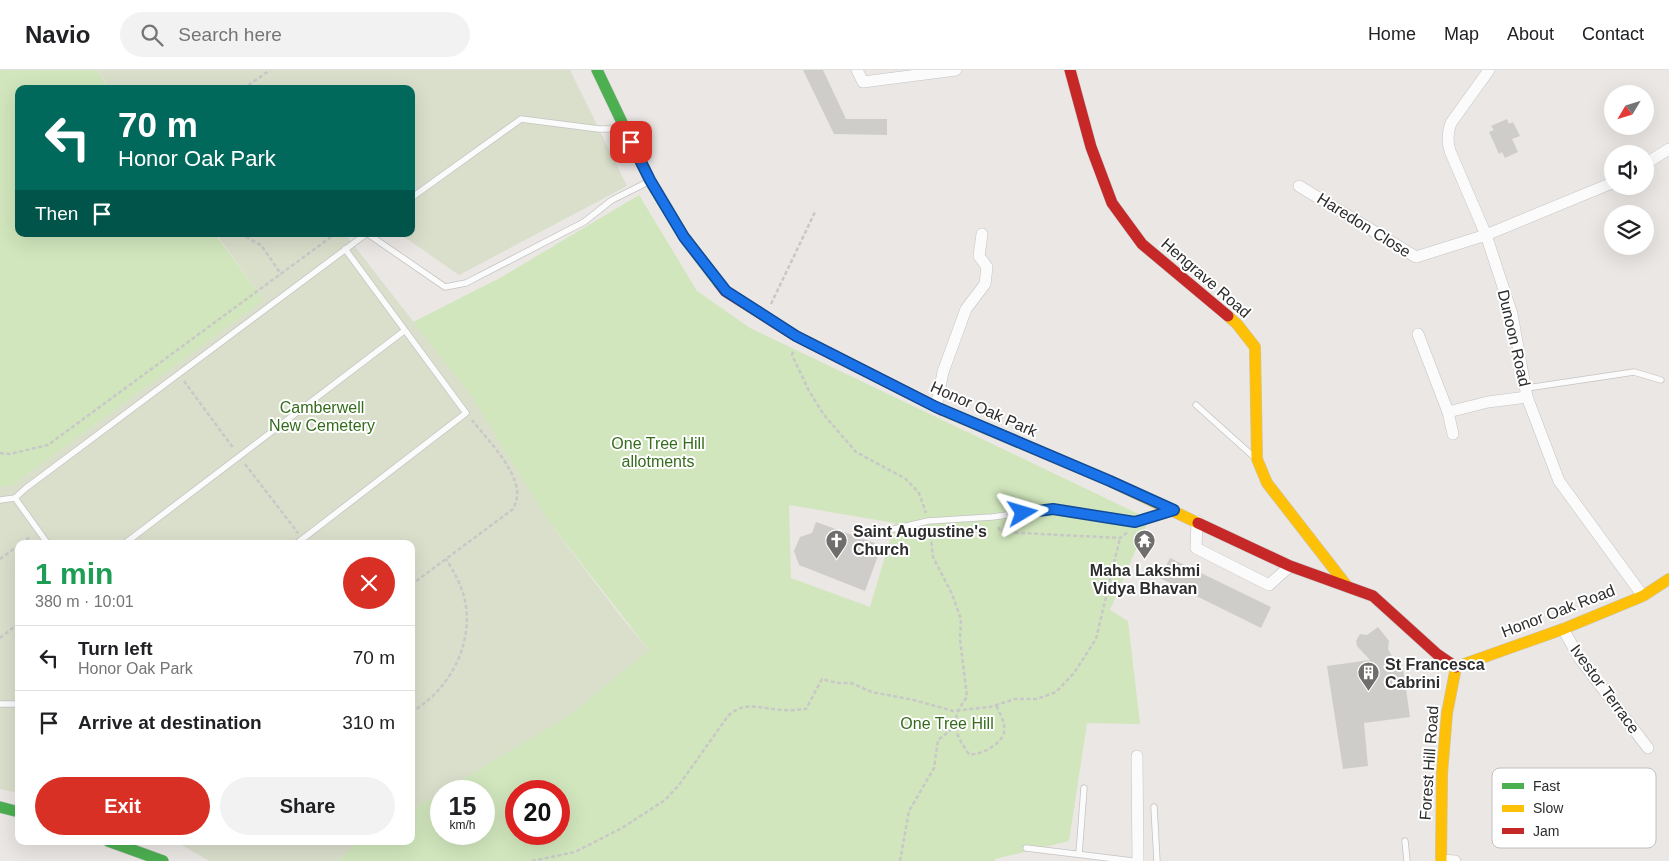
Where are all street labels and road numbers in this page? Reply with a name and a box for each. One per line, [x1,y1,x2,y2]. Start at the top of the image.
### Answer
street label: Haredon Close [1314,190,1414,261]
street label: Hengrave Road [1158,235,1254,321]
street label: Dunoon Road [1495,288,1533,388]
street label: Honor Oak Park [928,378,1041,440]
street label: Honor Oak Road [1499,582,1617,640]
street label: Ivestor Terrace [1567,641,1643,737]
street label: Forest Hill Road [1417,705,1441,821]

